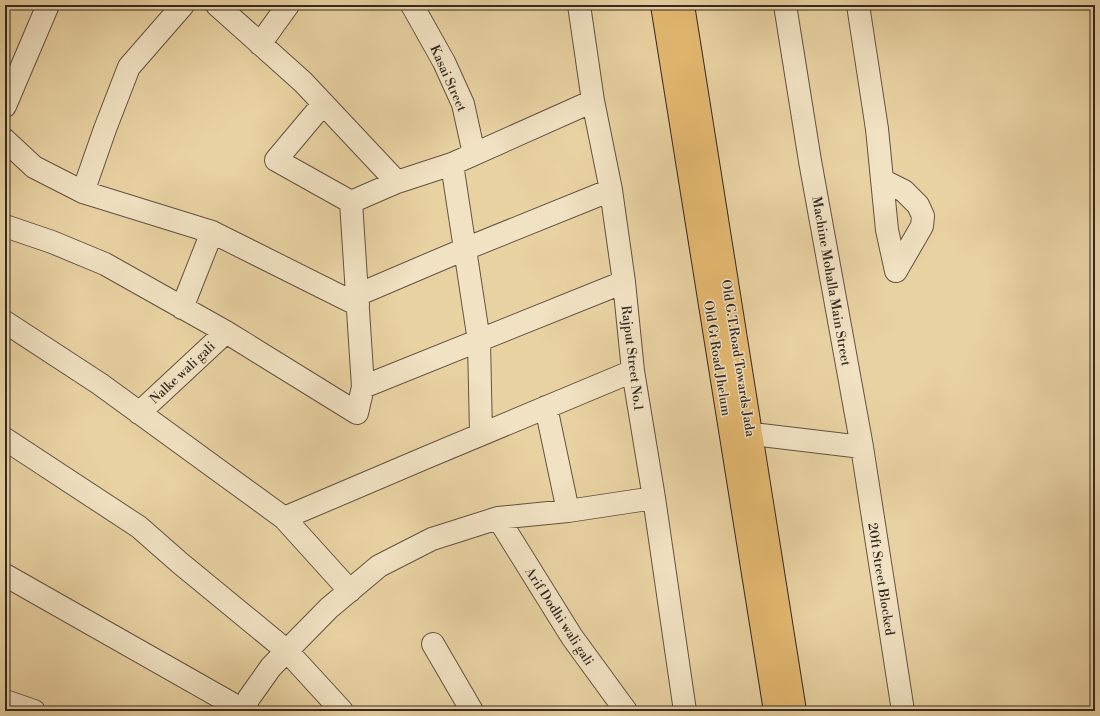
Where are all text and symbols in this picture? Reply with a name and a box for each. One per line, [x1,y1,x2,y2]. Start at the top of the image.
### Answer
street label: Kasai Street [426,43,470,115]
street label: Machine Mohalla Main Street [808,195,854,368]
street label: Old G.T.Road Towards Jada [718,278,758,438]
street label: Old Gt Road Jhelum [700,299,734,418]
street label: Rajput Street No.1 [618,305,646,412]
street label: Nalke wali gali [147,338,219,407]
street label: 20ft Street Blocked [864,522,898,637]
street label: Arif Dodhi wali gali [521,564,597,669]

